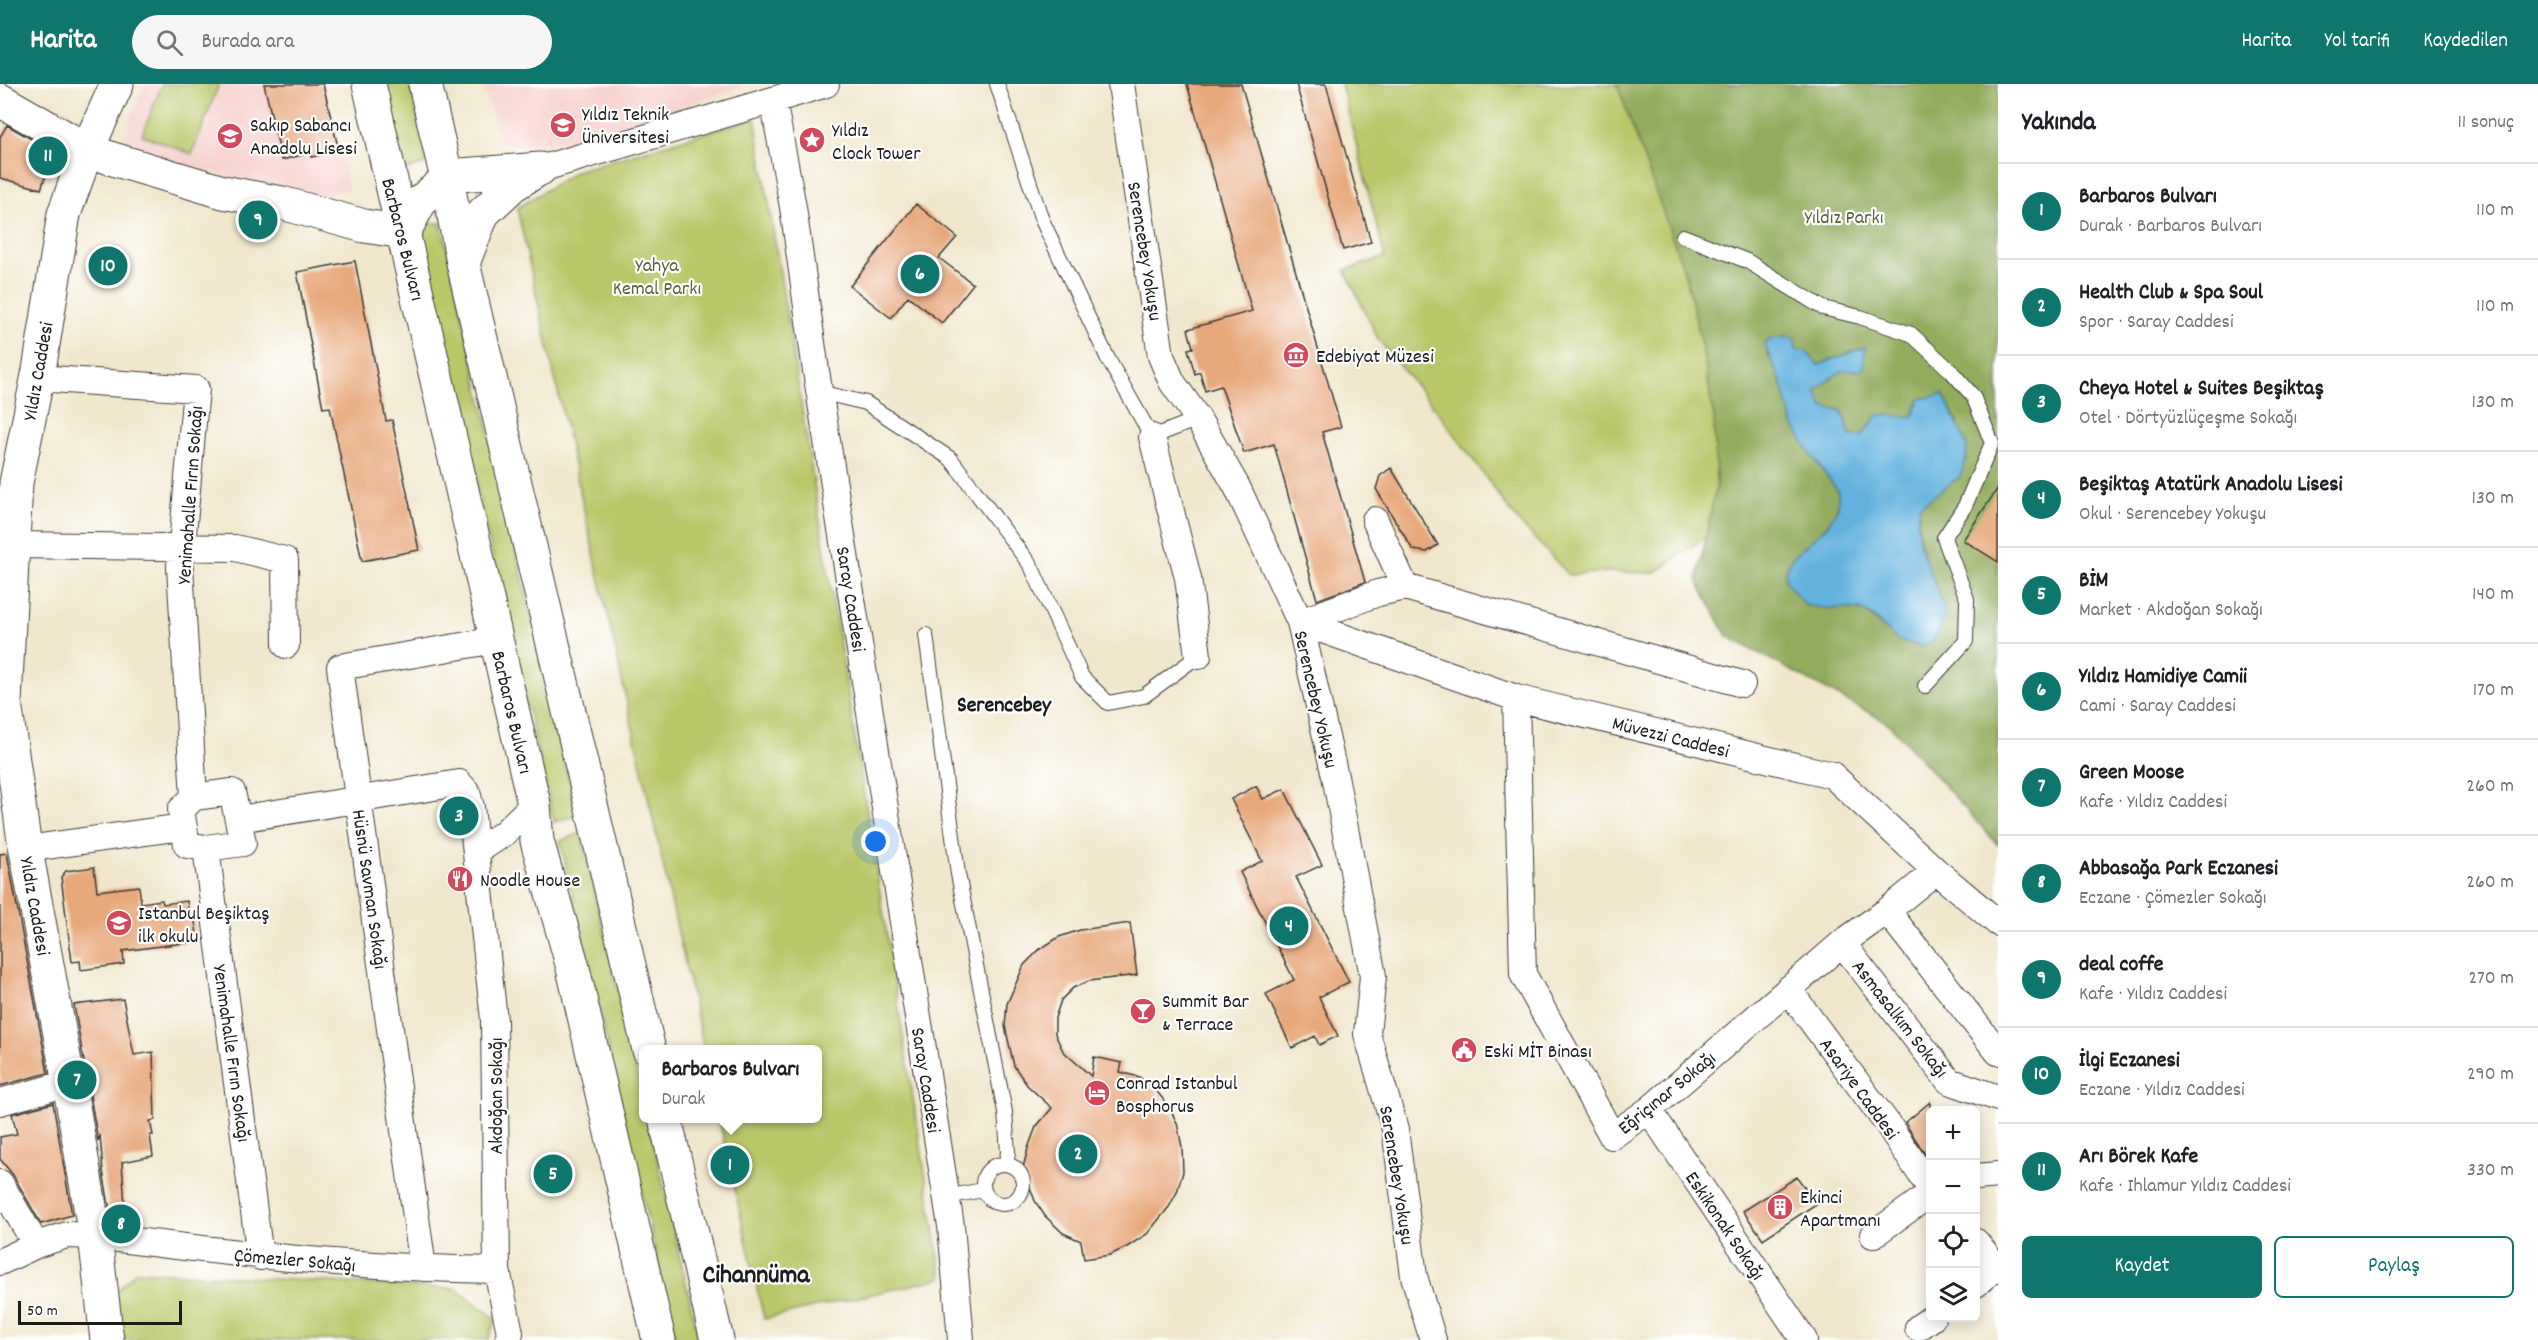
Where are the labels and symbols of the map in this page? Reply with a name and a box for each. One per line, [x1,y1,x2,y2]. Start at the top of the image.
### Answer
place label: Yıldız Teknik Üniversitesi [582,102,669,153]
school or university icon: Yıldız Teknik Üniversitesi [548,110,578,140]
place label: Sakıp Sabancı Anadolu Lisesi [250,113,357,164]
place label: Yıldız Clock Tower [832,118,921,169]
school or university icon: Sakıp Sabancı Anadolu Lisesi [215,121,245,151]
place icon: Yıldız Clock Tower [797,125,827,155]
pin: 11 [28,134,68,178]
street label: Barbaros Bulvarı [372,176,430,304]
street label: Serencebey Yokuşu [1118,180,1168,323]
pin: 9 [238,198,278,242]
park label: Yıldız Parkı [1805,205,1883,233]
pin: 10 [88,244,128,288]
pin: 6 [900,252,940,297]
park label: Yahya Kemal Parkı [613,253,701,304]
street label: Yıldız Caddesi [17,320,62,423]
museum icon: Edebiyat Müzesi [1281,340,1311,370]
place label: Edebiyat Müzesi [1316,344,1434,372]
street label: Yenimahalle Fırın Sokağı [172,405,212,585]
street label: Saray Caddesi [827,545,871,655]
street label: Serencebey Yokuşu [1285,628,1344,771]
street label: Barbaros Bulvarı [482,648,538,777]
district label: Serencebey [957,691,1052,722]
street label: Müvezzi Caddesi [1609,711,1732,767]
pin: 3 [440,794,478,838]
street label: Hüsnü Savman Sokağı [343,808,393,971]
your location [861,827,890,856]
street label: Yıldız Caddesi [11,855,56,958]
restaurant icon: Noodle House [445,864,475,894]
place label: Noodle House [480,868,580,896]
place label: Istanbul Beşiktaş ilk okulu [138,901,269,952]
pin: 4 [1270,904,1308,948]
school or university icon: Istanbul Beşiktaş ilk okulu [104,908,134,938]
street label: Asmasalkım Sokağı [1844,955,1954,1085]
street label: Yenimahalle Fırın Sokağı [204,963,256,1144]
place label: Summit Bar & Terrace [1162,989,1249,1040]
bar icon: Summit Bar & Terrace [1128,996,1158,1026]
street label: Saray Caddesi [902,1026,946,1136]
street label: Asariye Caddesi [1811,1033,1904,1147]
public building icon: Eski MİT Binası [1449,1035,1479,1065]
street label: Akdoğan Sokağı [484,1037,512,1155]
place label: Eski MİT Binası [1484,1039,1592,1067]
street label: Eğriçınar Sokağı [1613,1046,1723,1143]
pin: 7 [58,1058,97,1102]
place label: Conrad Istanbul Bosphorus [1116,1071,1238,1122]
hotel icon: Conrad Istanbul Bosphorus [1082,1078,1112,1108]
street label: Serencebey Yokuşu [1370,1104,1420,1247]
pin: 2 [1058,1132,1098,1176]
pin: 1 [710,1142,750,1188]
pin: 5 [534,1152,572,1196]
street label: Eskikonak Sokağı [1677,1167,1770,1287]
place label: Ekinci Apartmanı [1800,1185,1880,1236]
building icon: Ekinci Apartmanı [1765,1192,1795,1222]
pin: 8 [102,1202,140,1246]
street label: Çömezler Sokağı [233,1243,357,1281]
district label: Cihannüma [703,1258,810,1295]
scale bar [18,1298,182,1326]

